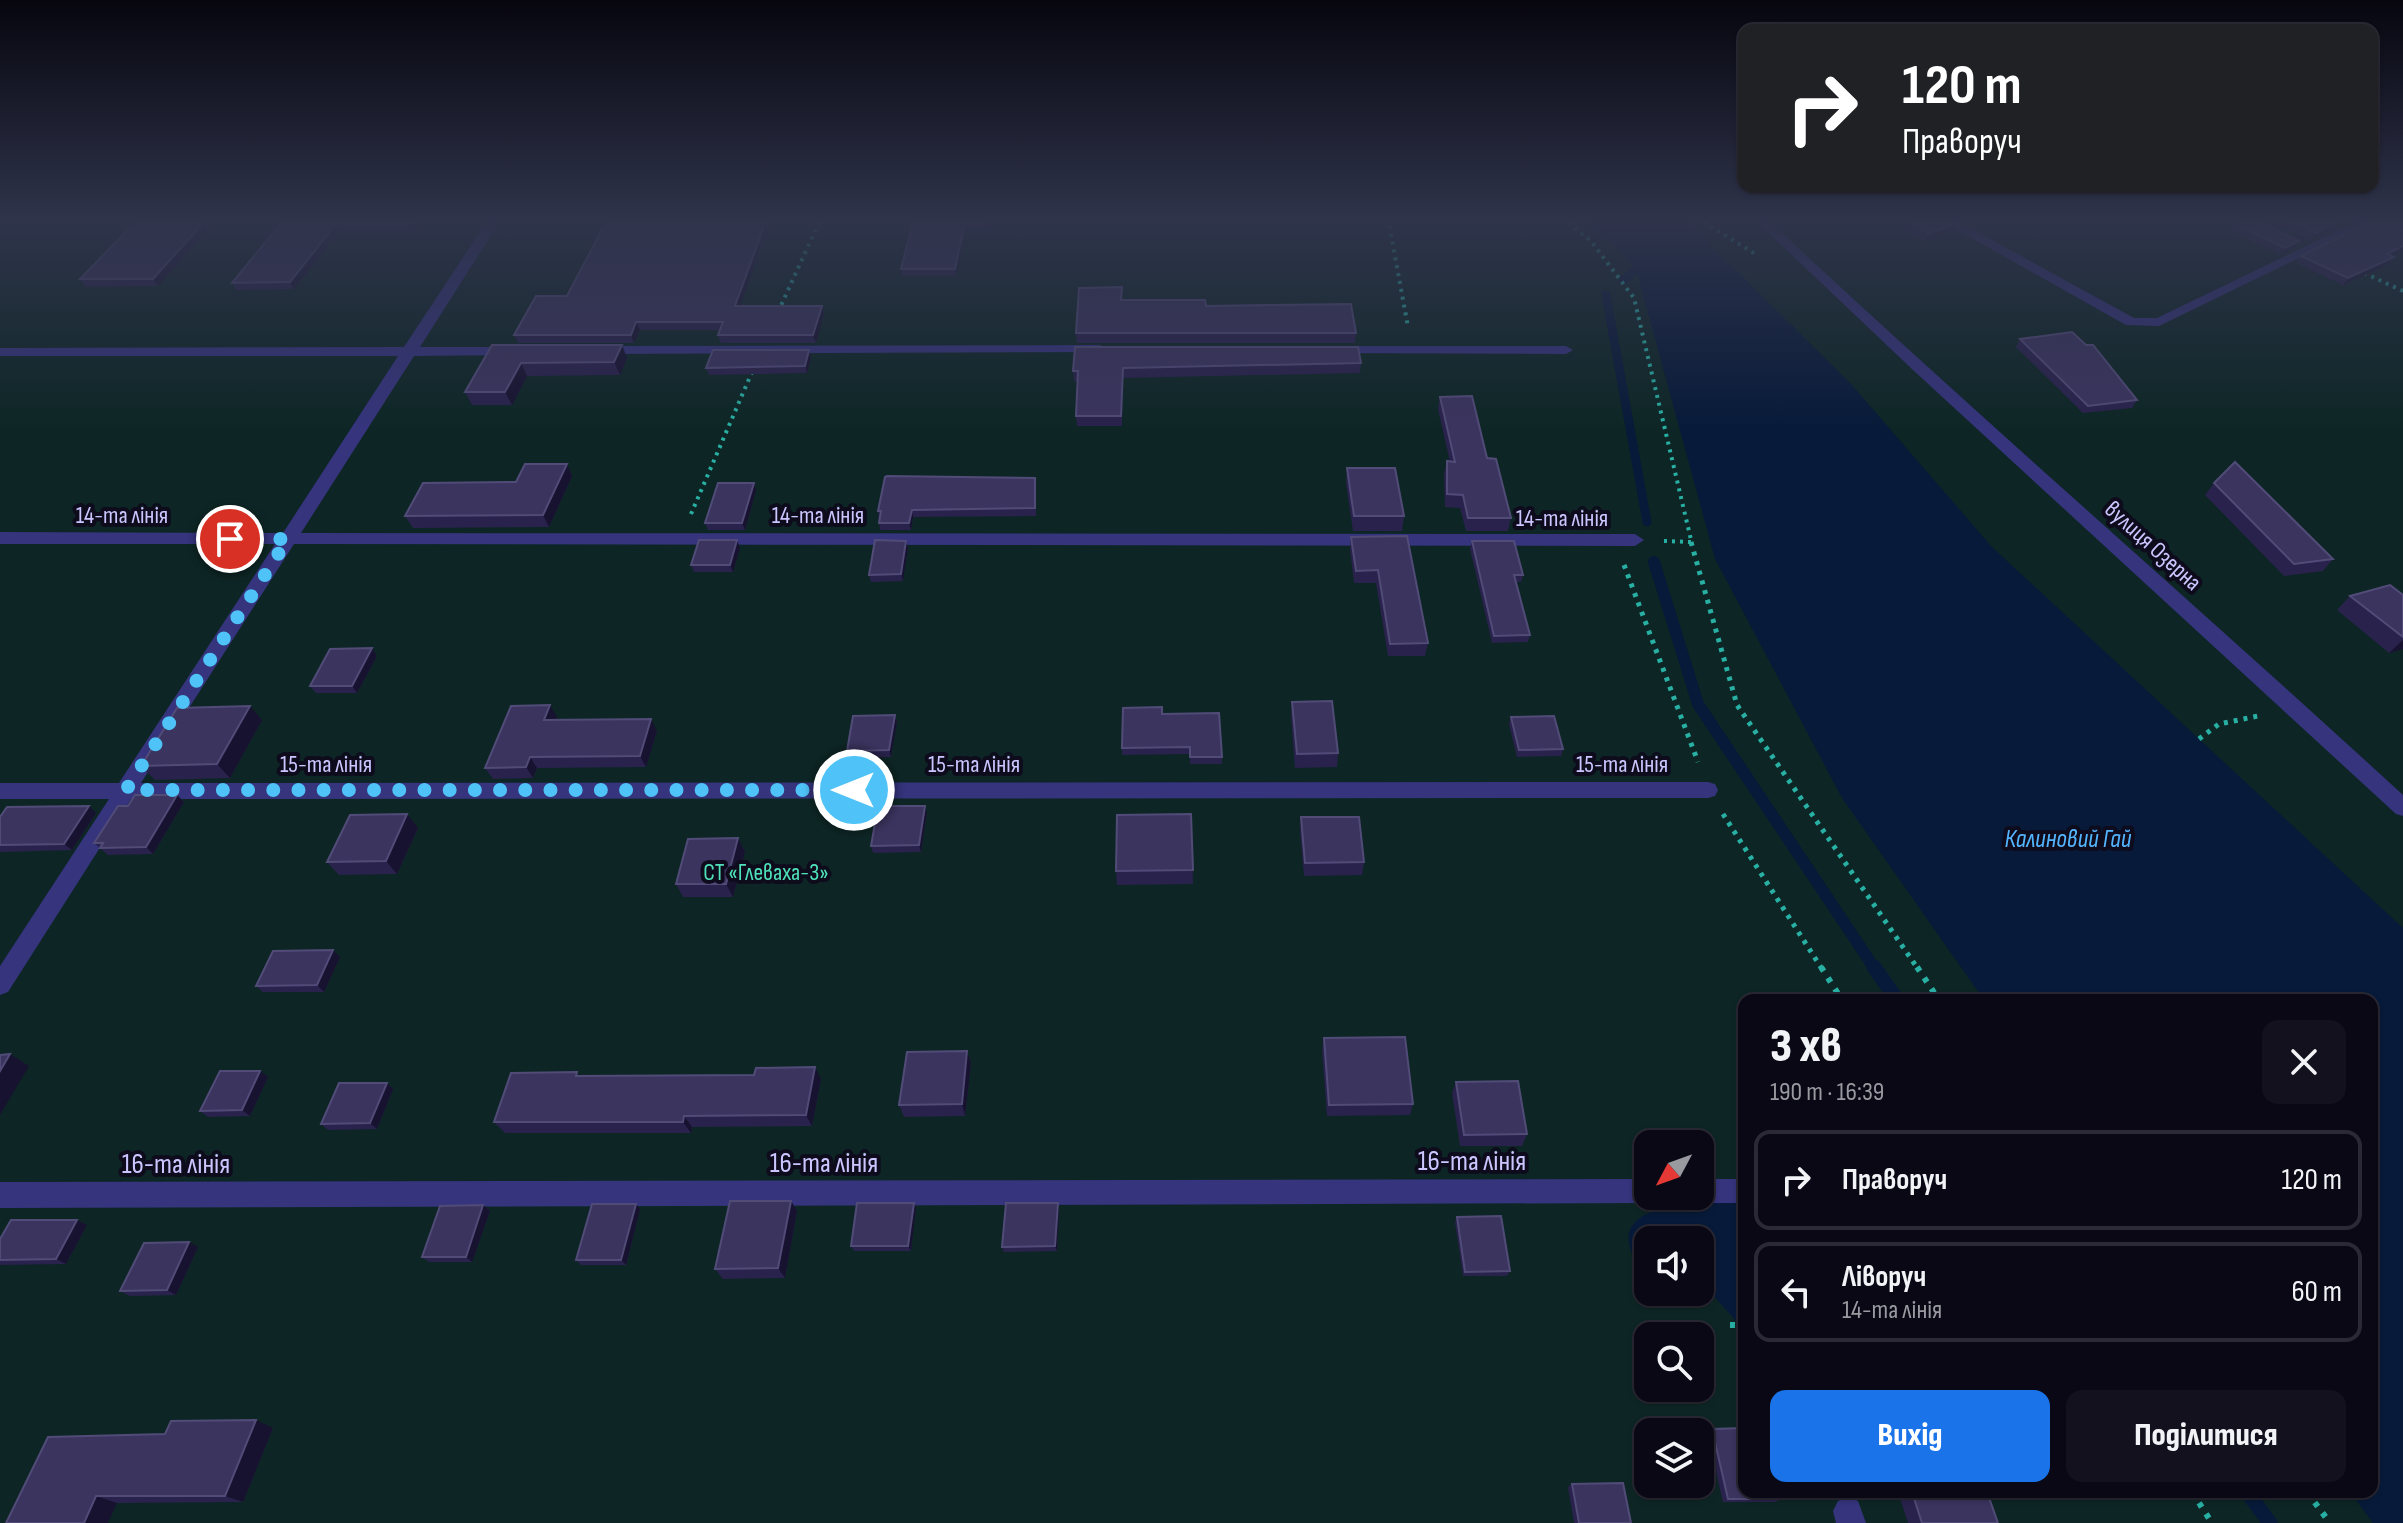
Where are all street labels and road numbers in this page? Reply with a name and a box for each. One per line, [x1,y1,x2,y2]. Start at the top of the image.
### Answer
street label: вулиця Озерна [2099,495,2207,597]
street label: 14-та лінія [76,501,168,530]
street label: 14-та лінія [772,501,864,530]
street label: 14-та лінія [1516,504,1608,533]
street label: 15-та лінія [280,750,372,779]
street label: 15-та лінія [928,750,1020,779]
street label: 15-та лінія [1576,750,1668,779]
street label: 16-та лінія [1418,1145,1526,1178]
street label: 16-та лінія [770,1147,878,1180]
street label: 16-та лінія [122,1148,230,1181]

